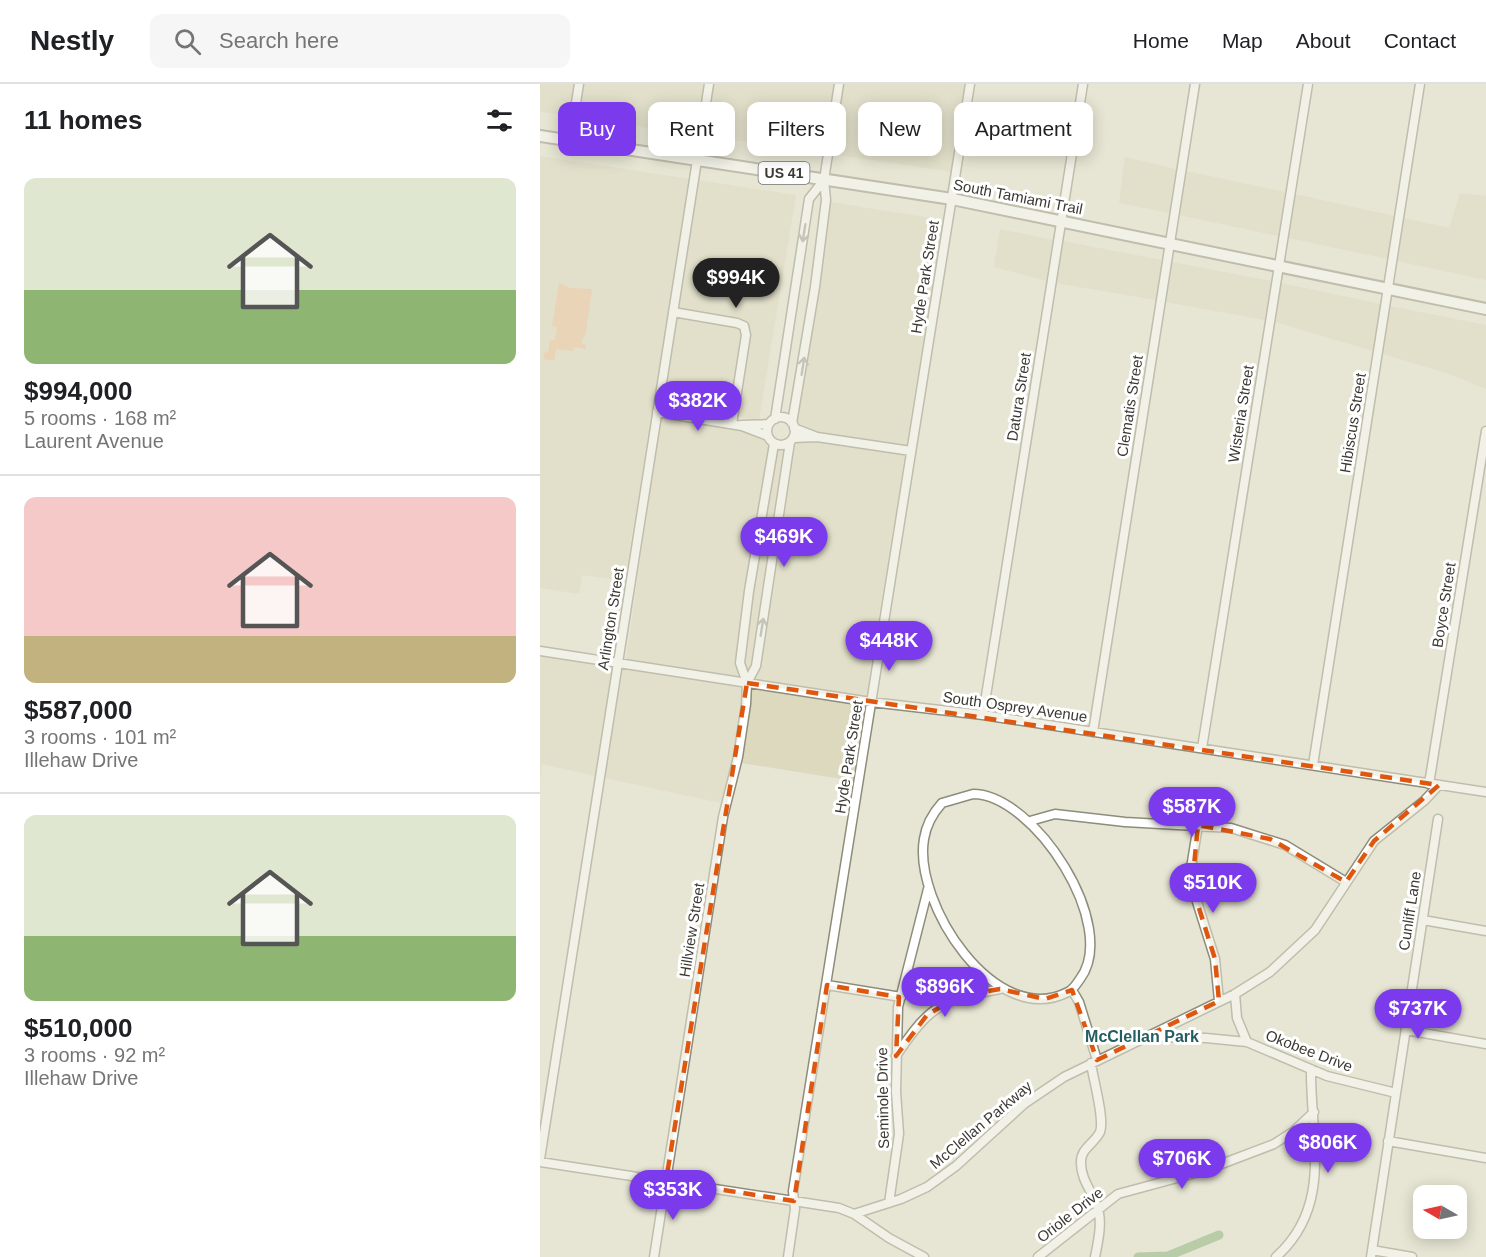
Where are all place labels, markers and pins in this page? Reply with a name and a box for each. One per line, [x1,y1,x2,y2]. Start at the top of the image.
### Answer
pin: $994K [694,258,778,309]
pin: $382K [656,381,740,432]
pin: $469K [742,517,826,568]
pin: $448K [847,621,931,672]
pin: $587K [1150,787,1234,838]
pin: $510K [1171,863,1255,914]
pin: $896K [903,967,987,1018]
pin: $737K [1376,989,1460,1040]
pin: $806K [1286,1123,1370,1174]
pin: $706K [1140,1139,1224,1190]
pin: $353K [631,1170,715,1221]

